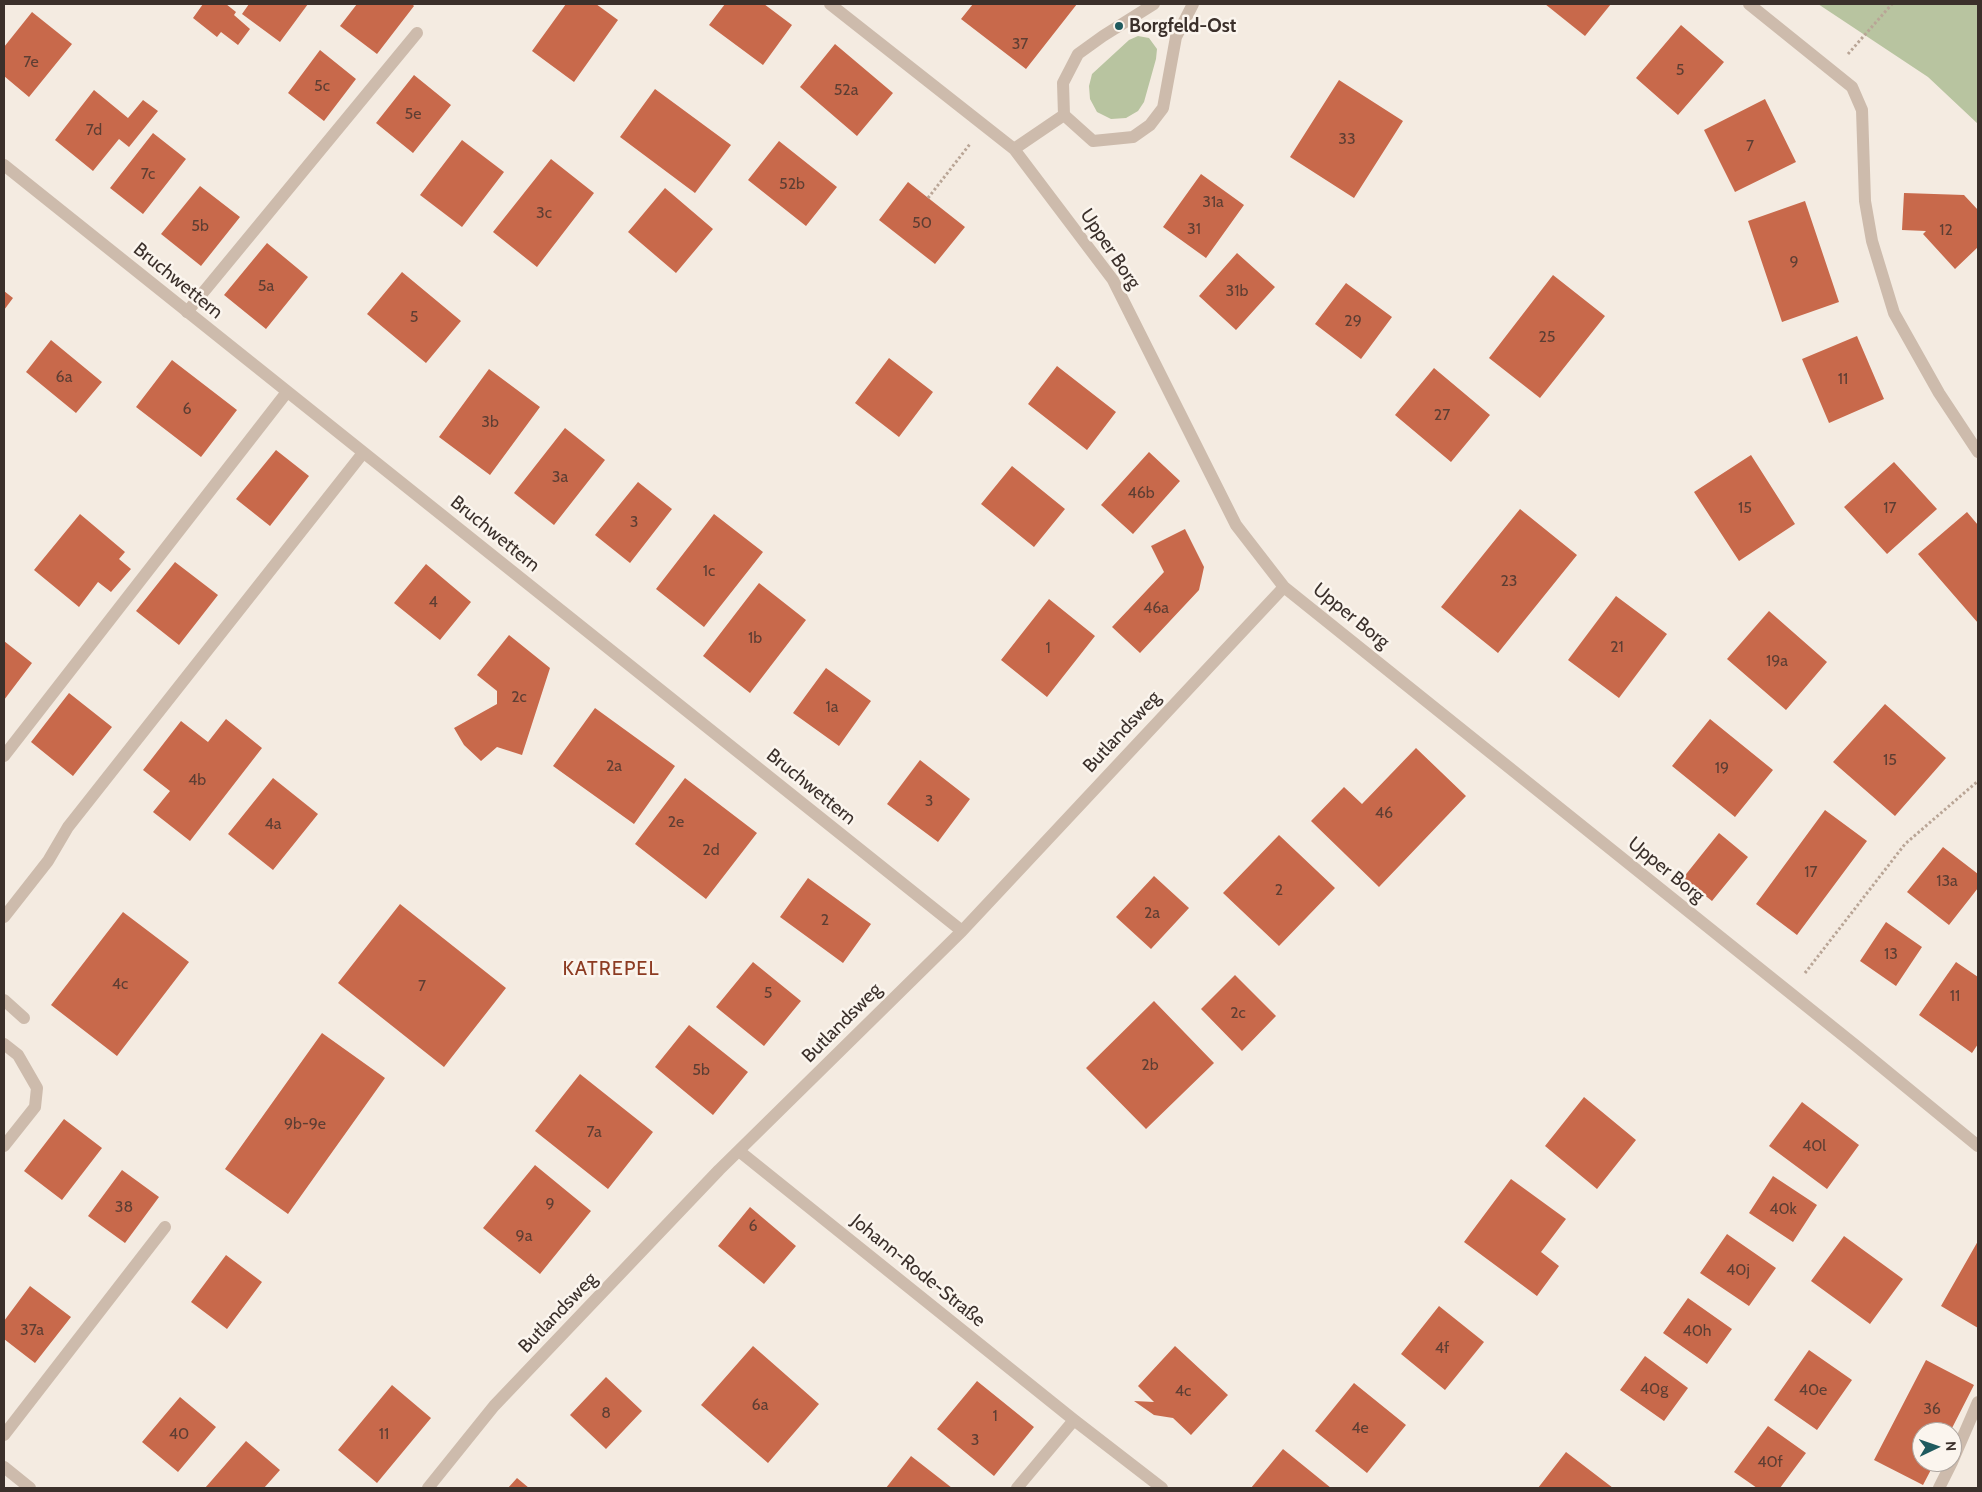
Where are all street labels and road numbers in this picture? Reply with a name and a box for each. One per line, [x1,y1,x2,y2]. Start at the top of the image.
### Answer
street label: Upper Borg [1075,205,1145,293]
street label: Bruchwettern [129,238,227,324]
street label: Bruchwettern [446,491,544,577]
street label: Upper Borg [1308,578,1394,654]
street label: Butlandsweg [1079,687,1165,777]
street label: Bruchwettern [762,744,860,830]
street label: Upper Borg [1623,832,1709,908]
street label: Butlandsweg [797,978,887,1068]
street label: Johann-Rode-Straße [846,1210,990,1332]
street label: Butlandsweg [514,1268,602,1358]

